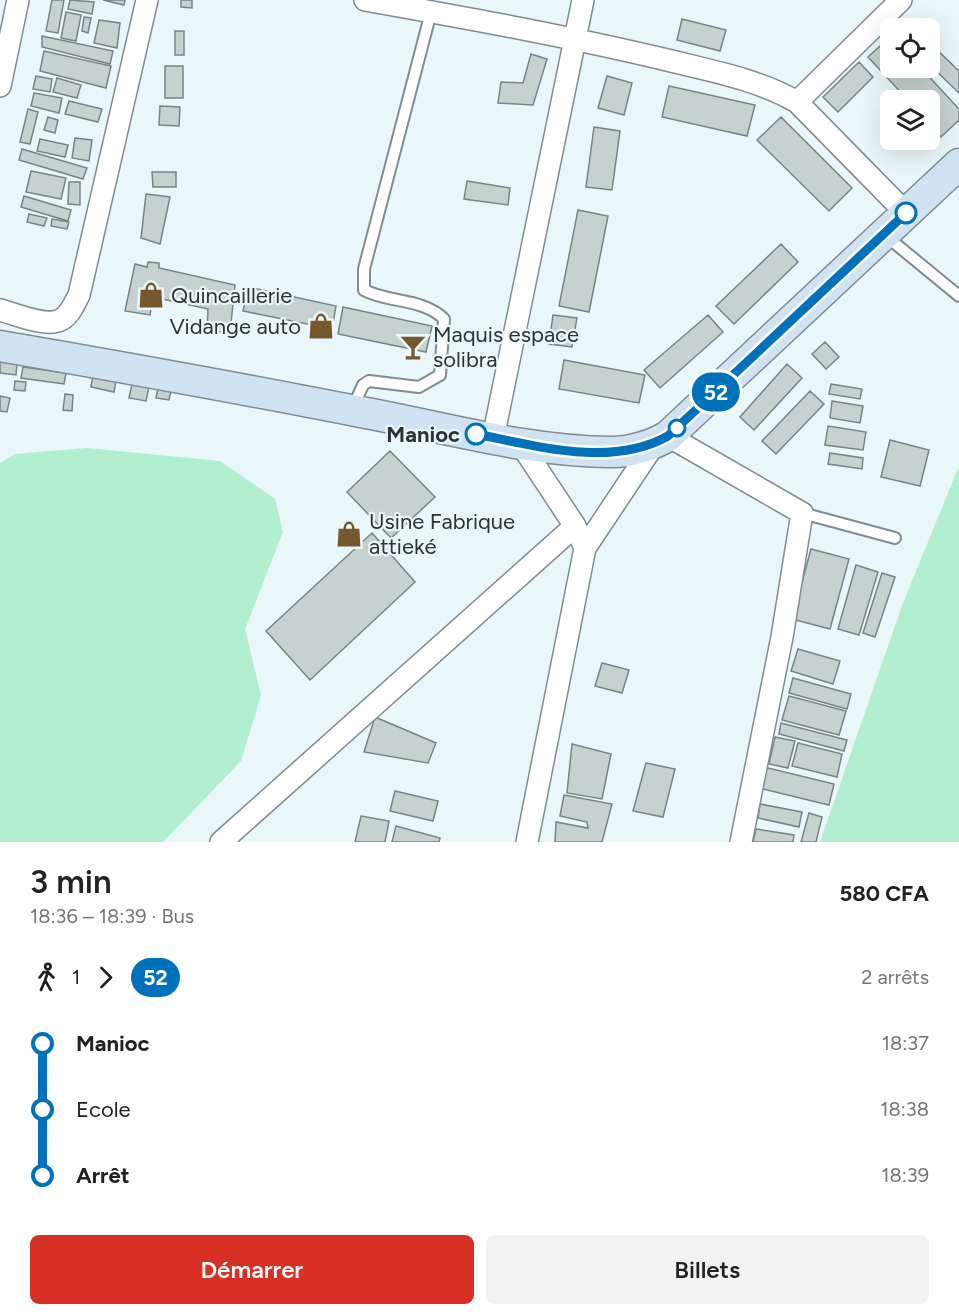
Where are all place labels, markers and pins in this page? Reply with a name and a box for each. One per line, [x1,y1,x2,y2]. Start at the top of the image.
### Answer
unlabelled marker [895,202,917,224]
shop icon: Quincaillerie [136,280,166,310]
place label: Quincaillerie [171,282,292,309]
shop icon: Vidange auto [306,311,336,341]
place label: Vidange auto [169,313,301,340]
place label: Maquis espace solibra [433,321,579,373]
bar icon: Maquis espace solibra [398,332,428,362]
unlabelled marker [668,419,686,437]
place label: Manioc [386,421,460,448]
marker: Manioc [465,423,487,445]
place label: Usine Fabrique attieké [369,508,515,560]
shop icon: Usine Fabrique attieké [334,519,364,549]

